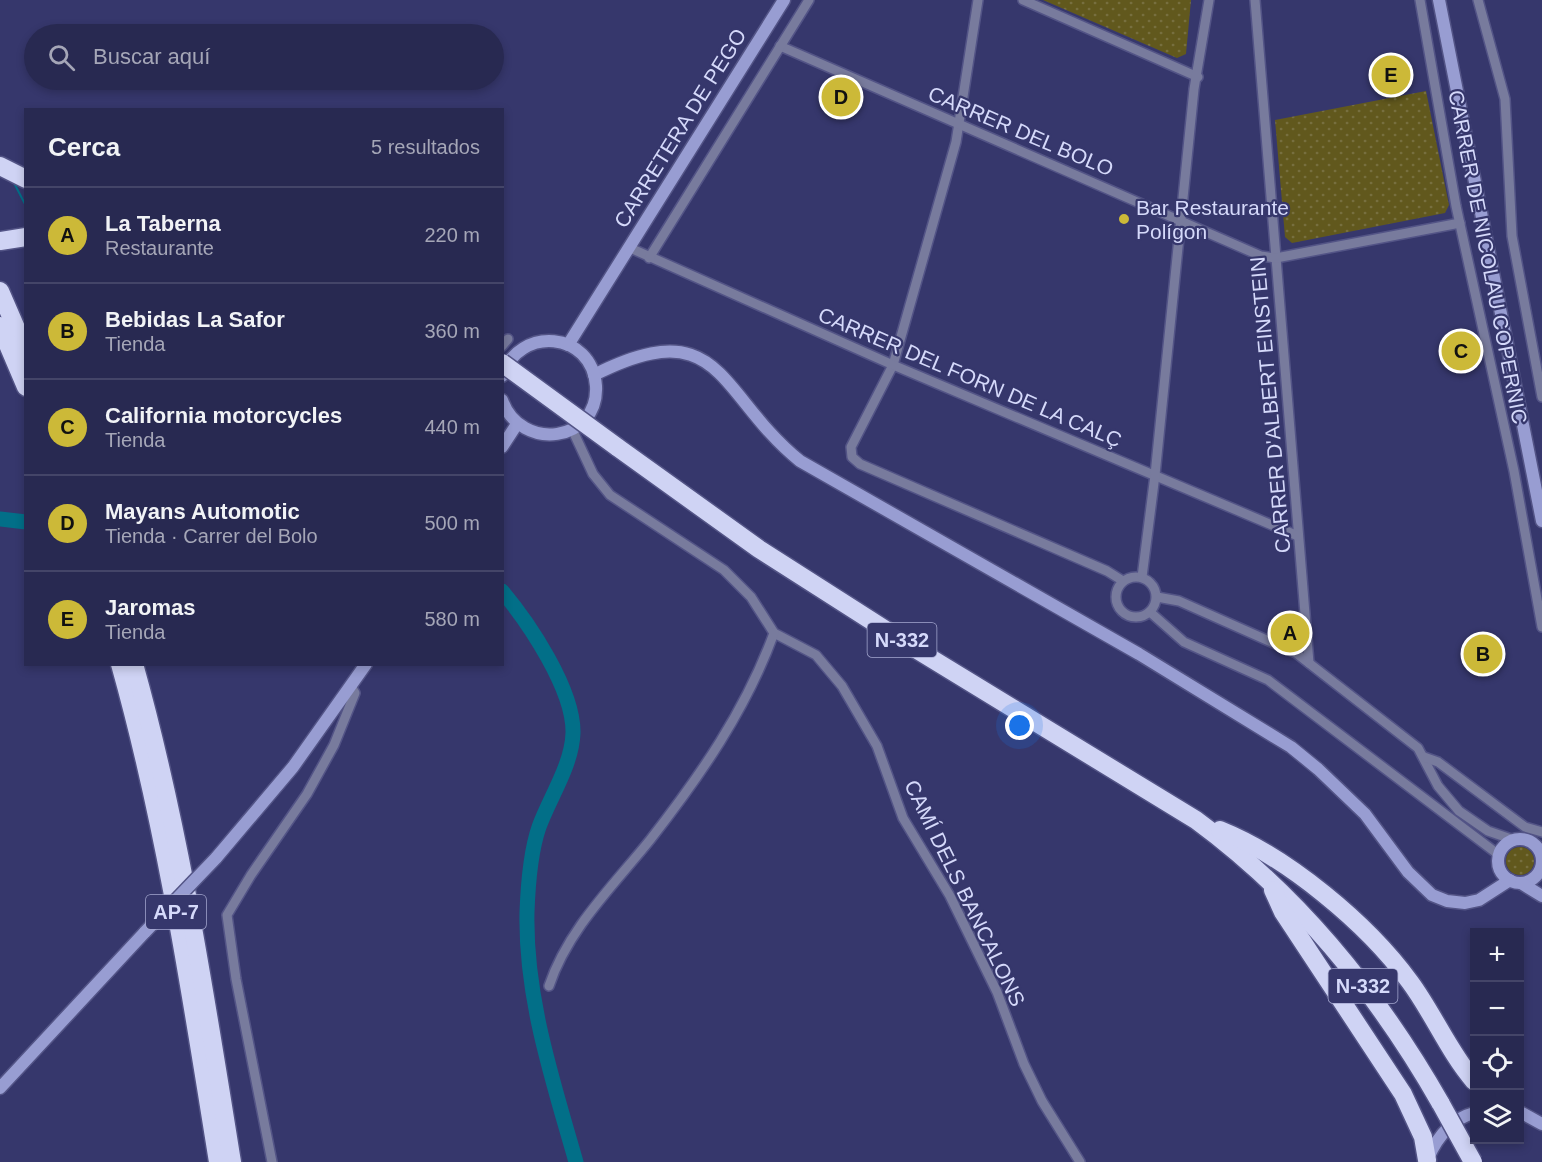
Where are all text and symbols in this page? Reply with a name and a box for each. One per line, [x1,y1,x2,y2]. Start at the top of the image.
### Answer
search box [24,24,504,90]
street label: CARRETERA DE PEGO [609,24,751,232]
icon: search [45,41,78,74]
text: Buscar aquí [93,44,210,69]
pin: E [1372,52,1410,98]
pin: D [822,74,860,120]
street label: CARRER DEL BOLO [925,82,1117,180]
street label: CARRER DE NICOLAU COPERNIC [1443,88,1533,426]
text: Cerca [48,132,120,162]
text: 5 resultados [371,136,480,158]
place label: Bar Restaurante Polígon [1136,196,1289,243]
text: La Taberna [105,211,221,236]
marker: Bar Restaurante Polígon [1117,212,1131,226]
text: A [60,224,75,246]
text: 220 m [424,224,480,246]
text: Restaurante [105,237,214,259]
street label: CARRER D'ALBERT EINSTEIN [1246,256,1294,554]
street label: CARRER DEL FORN DE LA CALÇ [815,303,1125,451]
text: Bebidas La Safor [105,307,285,332]
text: B [60,320,75,342]
text: 360 m [424,320,480,342]
pin: C [1442,328,1480,374]
text: Tienda [105,333,165,355]
text: California motorcycles [105,403,342,428]
text: C [60,416,75,438]
text: 440 m [424,416,480,438]
text: Tienda [105,429,165,451]
text: Mayans Automotic [105,499,300,524]
text: D [60,512,75,534]
text: 500 m [424,512,480,534]
text: Tienda · Carrer del Bolo [105,525,318,547]
text: Jaromas [105,595,196,620]
text: E [61,608,74,630]
text: 580 m [424,608,480,630]
pin: A [1270,610,1310,656]
text: Tienda [105,621,165,643]
road number: N-332 [868,623,936,657]
pin: B [1464,632,1502,676]
your location [1005,711,1034,740]
street label: CAMÍ DELS BANCALONS [900,776,1030,1010]
road number: AP-7 [146,895,206,929]
map controls [1470,928,1524,1144]
button: + [1470,928,1524,982]
road number: N-332 [1328,969,1398,1003]
button: − [1470,982,1524,1036]
button: locate [1470,1036,1524,1090]
button: layers [1470,1090,1524,1144]

